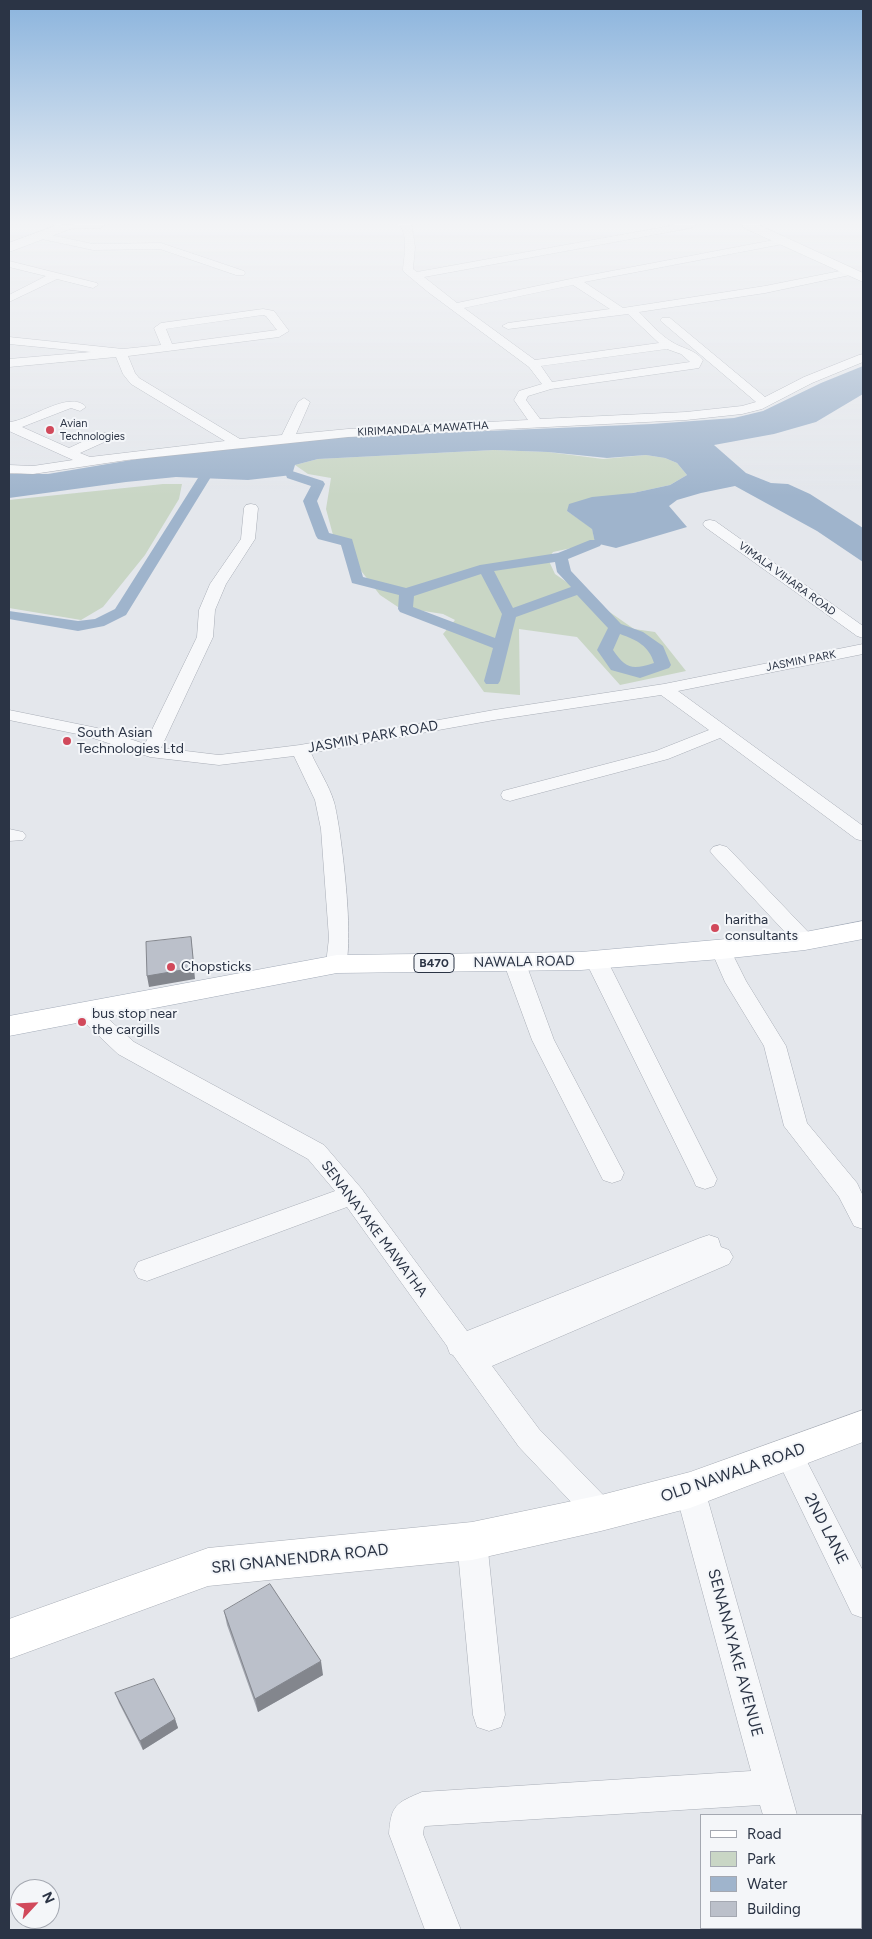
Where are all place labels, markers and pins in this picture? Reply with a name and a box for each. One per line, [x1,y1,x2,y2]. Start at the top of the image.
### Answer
place label: Avian Technologies [60,417,125,443]
marker: Avian Technologies [44,424,56,436]
place label: South Asian Technologies Ltd [77,725,184,758]
marker: South Asian Technologies Ltd [61,735,73,747]
place label: haritha consultants [725,912,798,944]
marker: haritha consultants [709,922,721,934]
place label: Chopsticks [181,959,251,975]
marker: Chopsticks [165,961,177,973]
place label: bus stop near the cargills [92,1006,177,1038]
marker: bus stop near the cargills [76,1016,88,1028]

